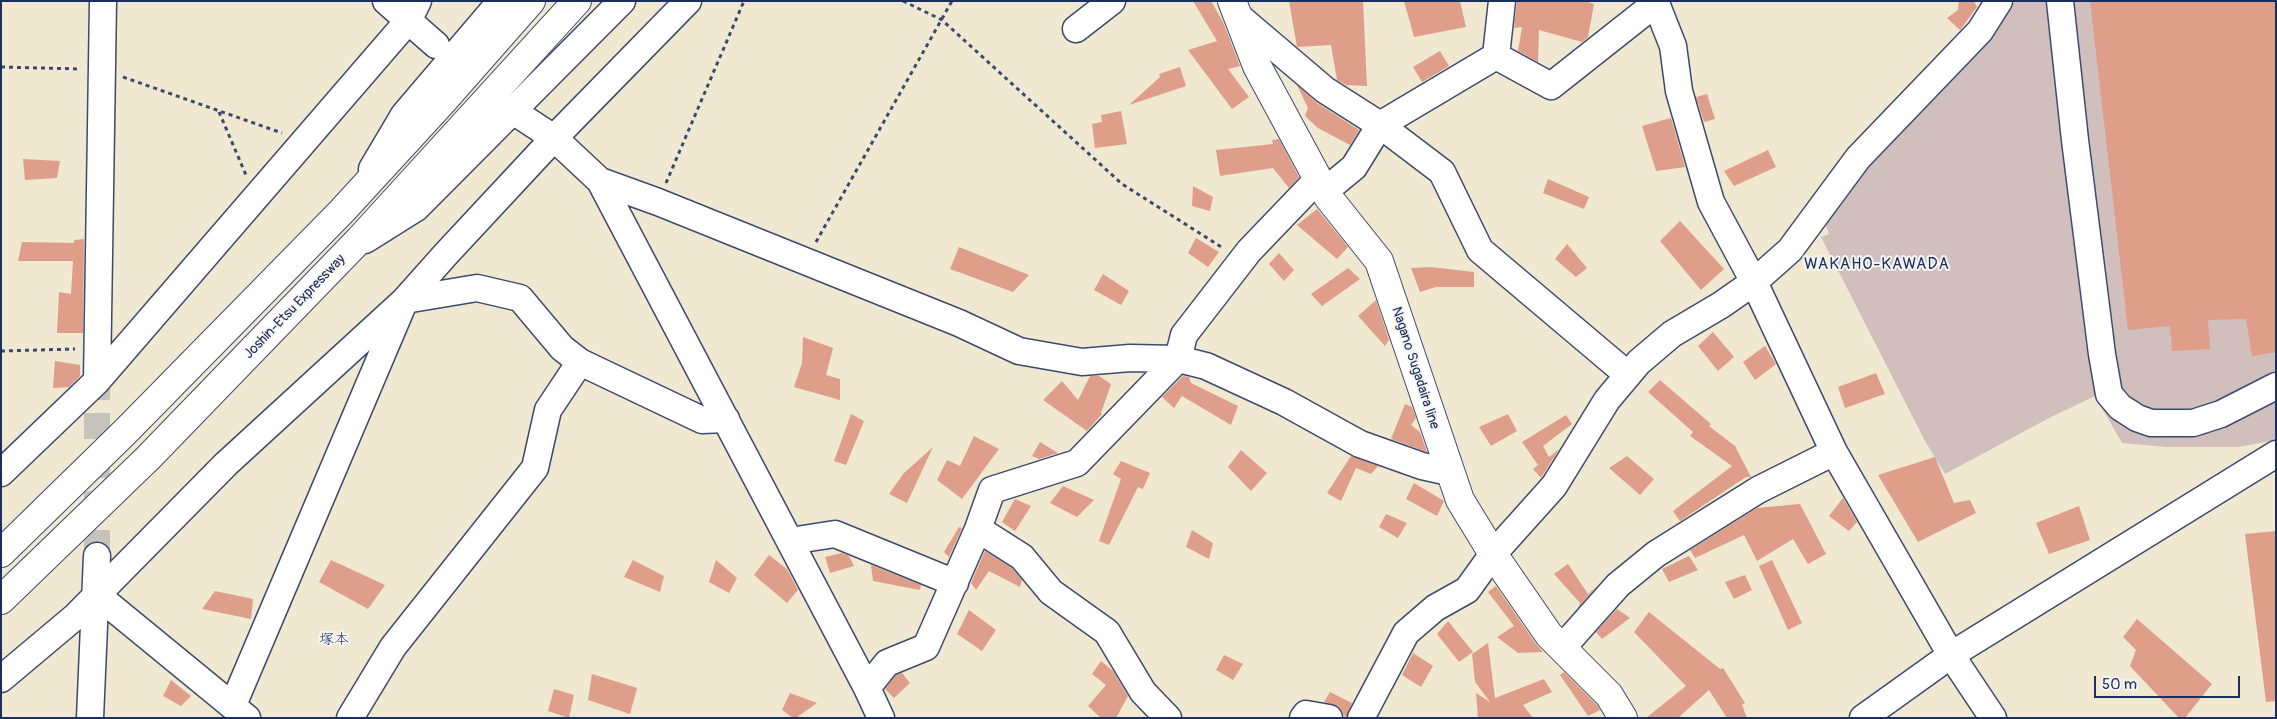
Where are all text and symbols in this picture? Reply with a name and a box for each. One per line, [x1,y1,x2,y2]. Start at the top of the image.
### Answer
street label: Joshin-Etsu Expressway [241,251,349,363]
district label: WAKAHO-KAWADA [1802,255,1952,275]
street label: Nagano Sugadaira line [1387,305,1443,431]
district label: 塚本 [319,631,349,649]
scale bar [2097,666,2243,698]
text: 50 m [2102,675,2137,694]

